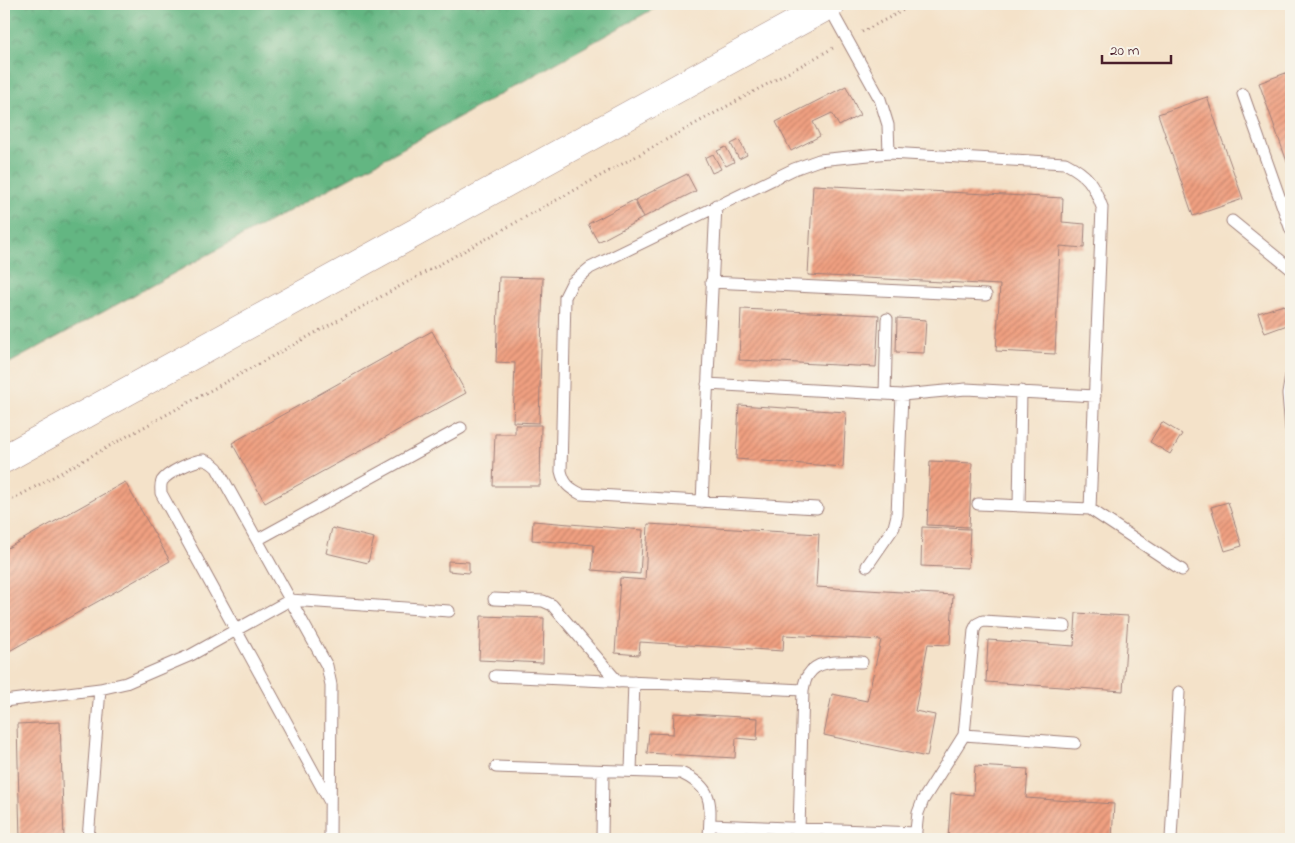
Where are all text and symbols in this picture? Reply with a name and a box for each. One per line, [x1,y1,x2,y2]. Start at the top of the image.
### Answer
scale bar [1102,32,1171,64]
text: 20 m [1110,40,1140,62]

